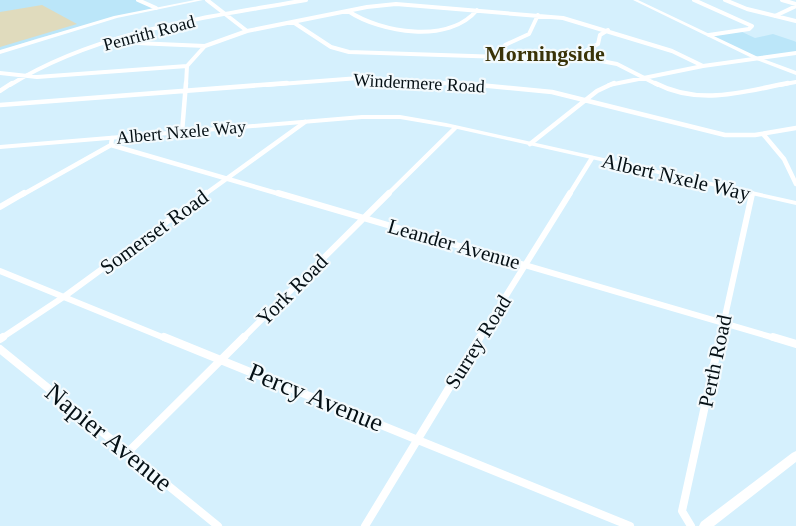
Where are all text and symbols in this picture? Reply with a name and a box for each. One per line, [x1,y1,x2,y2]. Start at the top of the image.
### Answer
street label: Penrith Road [101,11,197,55]
district label: Morningside [485,41,605,66]
street label: Windermere Road [353,70,485,96]
street label: Albert Nxele Way [115,116,247,148]
street label: Albert Nxele Way [599,148,753,206]
street label: Somerset Road [95,184,213,279]
street label: Leander Avenue [385,214,523,274]
street label: York Road [251,249,333,331]
street label: Surrey Road [440,290,516,393]
street label: Perth Road [694,312,737,409]
street label: Percy Avenue [244,357,388,438]
street label: Napier Avenue [39,377,178,497]

